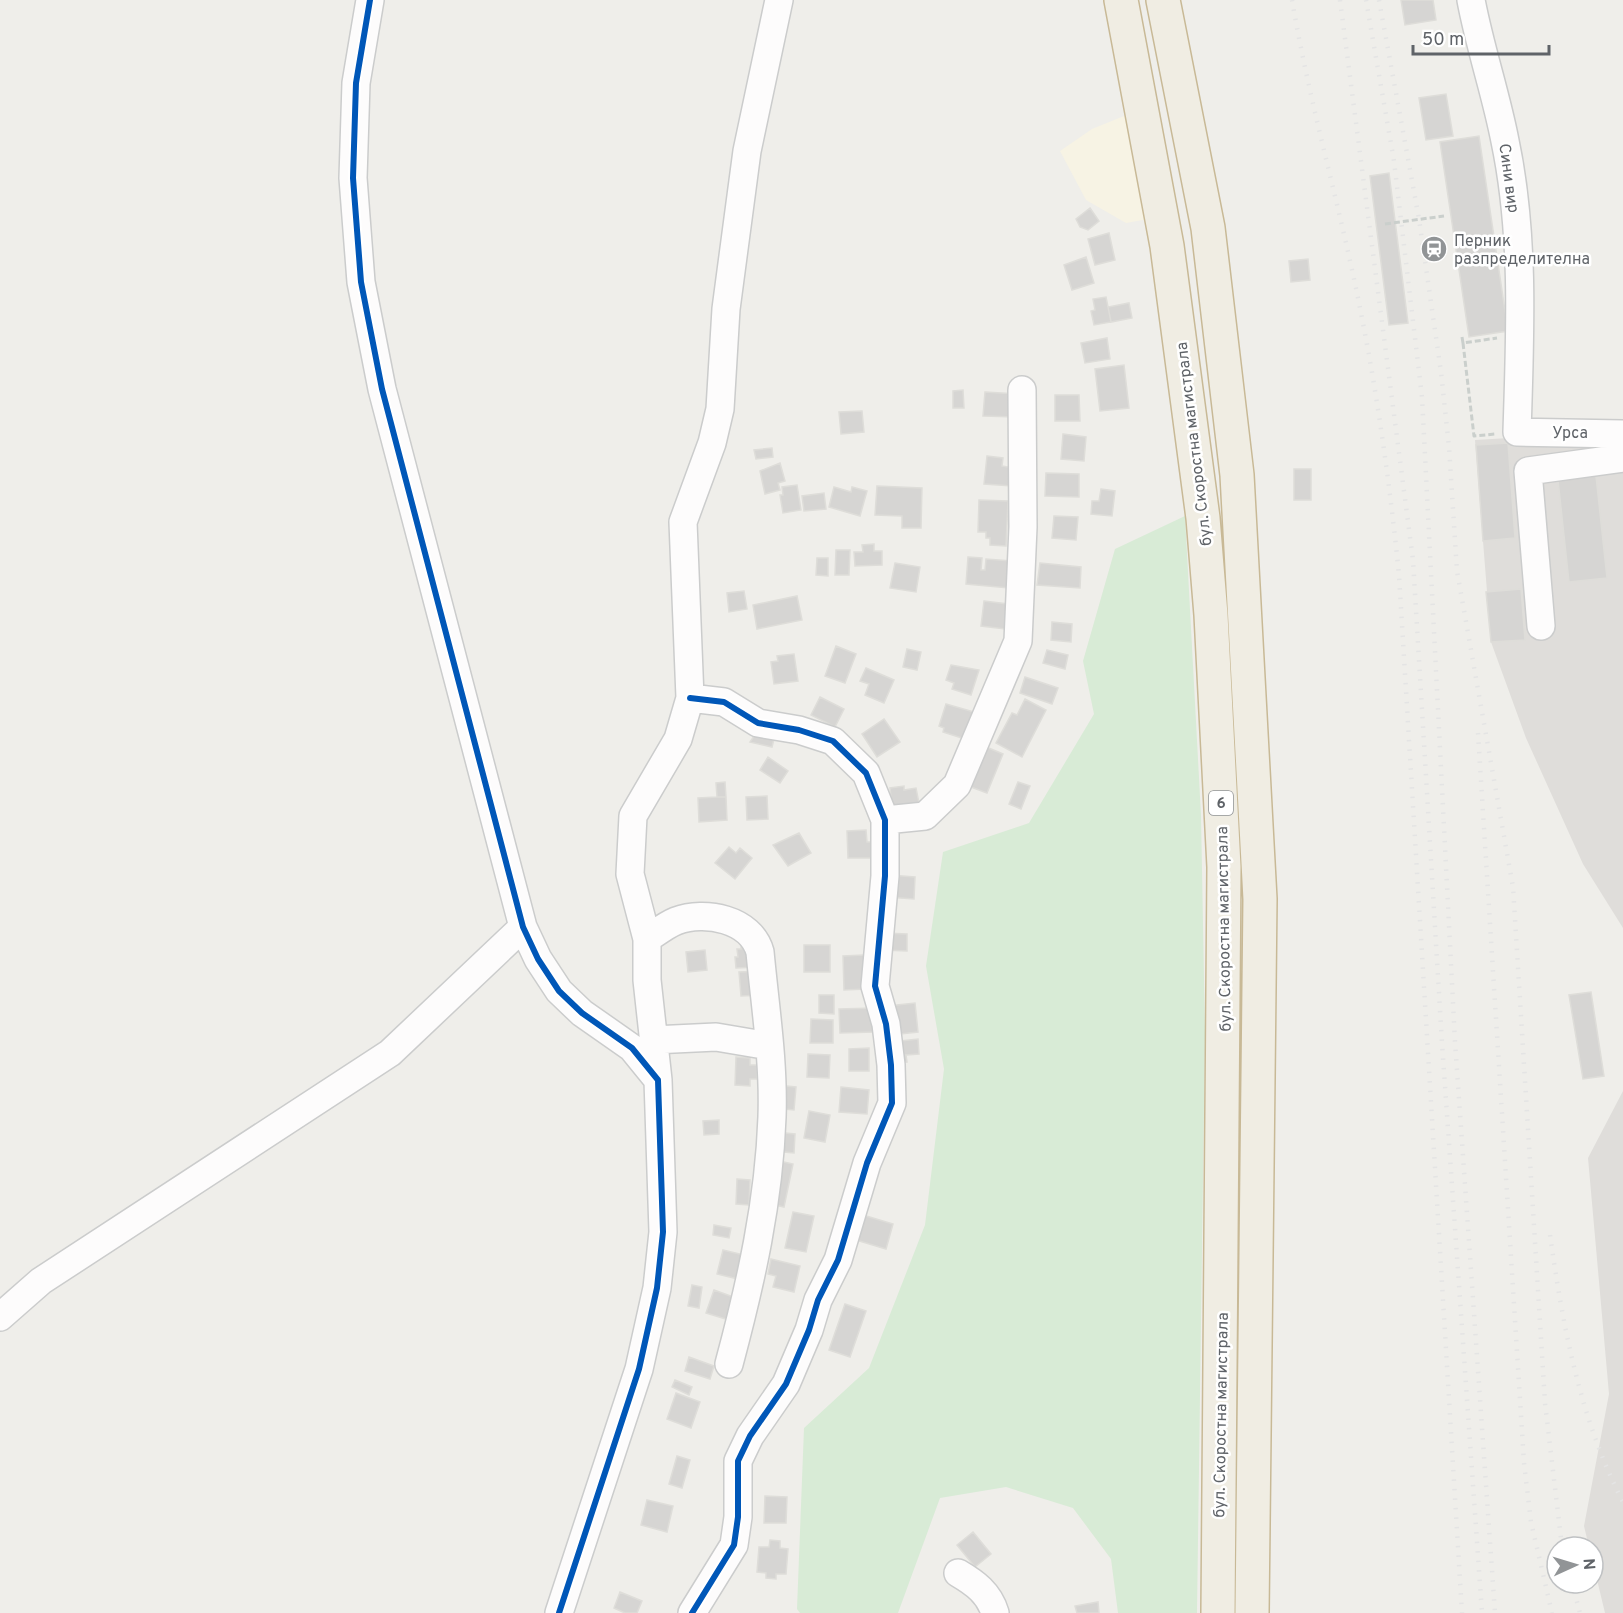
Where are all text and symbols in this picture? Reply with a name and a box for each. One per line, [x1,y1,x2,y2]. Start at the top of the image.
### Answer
scale bar [1413,18,1550,56]
text: 50 m [1422,29,1464,52]
street label: Сини вир [1493,142,1523,214]
place label: Перник разпределителна [1454,232,1590,270]
station icon: Перник разпределителна [1419,234,1449,264]
street label: бул. Скоростна магистрала [1173,341,1217,547]
street label: Урса [1552,424,1588,444]
road number: 6 [1209,791,1233,815]
street label: бул. Скоростна магистрала [1213,826,1237,1032]
street label: бул. Скоростна магистрала [1210,1312,1234,1518]
north arrow [1545,1535,1605,1595]
text: N [1578,1558,1598,1571]

